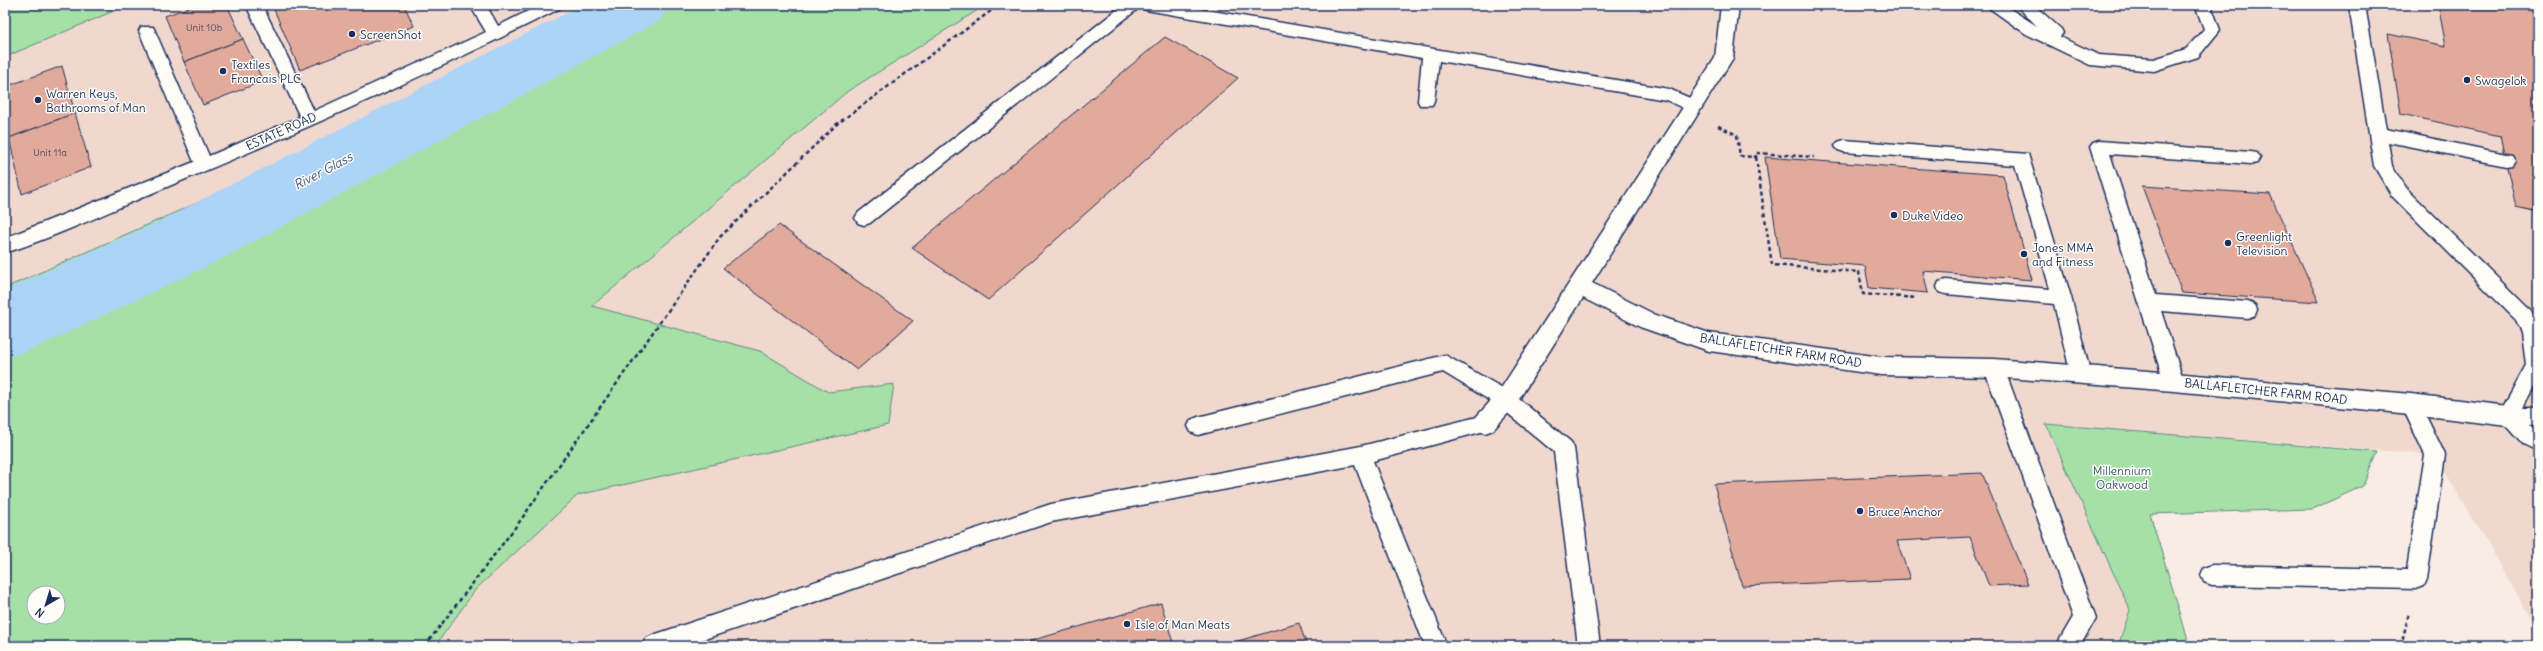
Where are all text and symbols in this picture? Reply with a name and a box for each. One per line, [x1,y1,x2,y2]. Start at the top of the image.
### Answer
house number: Unit 10b [186,21,223,34]
place label: ScreenShot [360,27,422,42]
marker: ScreenShot [347,29,357,39]
place label: Textiles Francais PLC [231,57,301,86]
marker: Textiles Francais PLC [218,66,228,76]
place label: Swagelok [2475,73,2527,88]
marker: Swagelok [2462,75,2472,85]
place label: Warren Keys, Bathrooms of Man [46,86,146,115]
marker: Warren Keys, Bathrooms of Man [33,95,43,105]
street label: ESTATE ROAD [243,109,319,153]
house number: Unit 11a [33,146,67,159]
water label: River Glass [291,148,356,194]
place label: Duke Video [1902,208,1964,223]
marker: Duke Video [1889,210,1899,220]
place label: Greenlight Television [2236,229,2292,258]
marker: Greenlight Television [2223,238,2233,248]
place label: Jones MMA and Fitness [2032,240,2094,269]
marker: Jones MMA and Fitness [2019,249,2029,259]
street label: BALLAFLETCHER FARM ROAD [1699,330,1863,370]
street label: BALLAFLETCHER FARM ROAD [2184,375,2348,407]
park label: Millennium Oakwood [2093,463,2152,492]
place label: Bruce Anchor [1868,504,1942,519]
marker: Bruce Anchor [1855,506,1865,516]
north arrow [26,585,66,625]
text: N [33,605,47,621]
place label: Isle of Man Meats [1135,617,1230,632]
marker: Isle of Man Meats [1122,619,1132,629]

